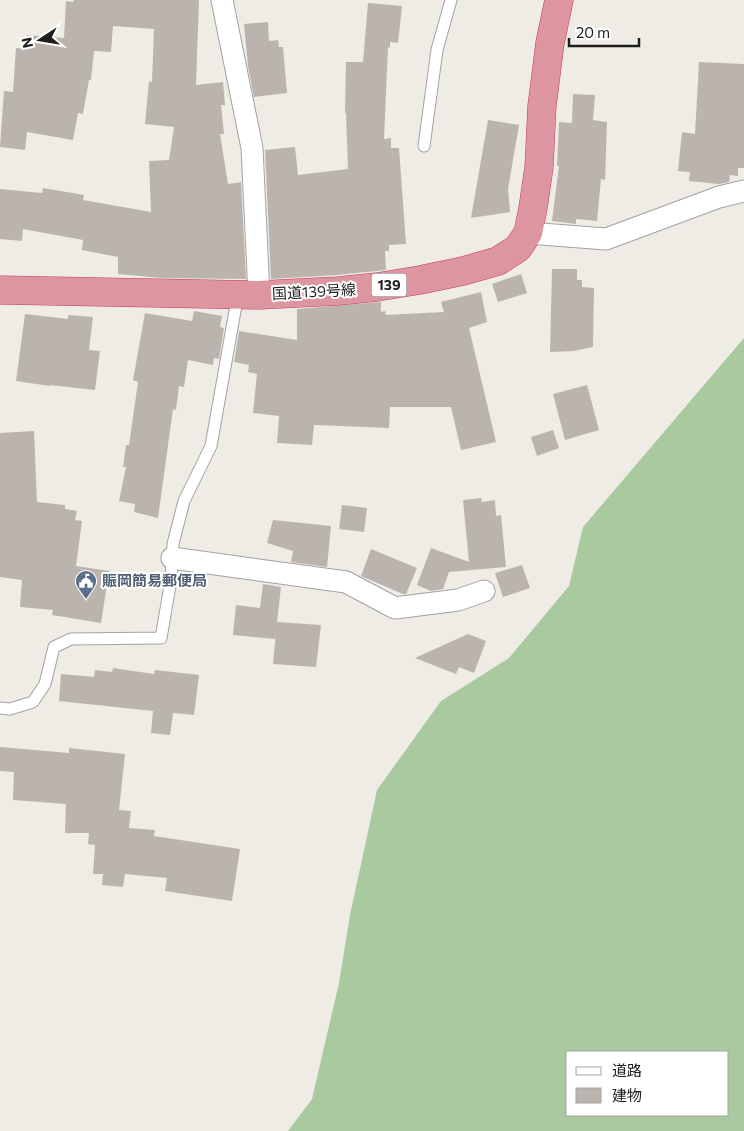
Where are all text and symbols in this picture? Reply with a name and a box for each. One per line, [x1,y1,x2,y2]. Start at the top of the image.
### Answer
north arrow [15,15,65,65]
scale bar [569,15,639,47]
text: 20 m [576,23,610,41]
text: N [17,36,36,50]
road number: 139 [372,274,406,296]
street label: 国道139号線 [271,280,356,302]
public building icon: 賑岡簡易郵便局 [74,569,98,600]
place label: 賑岡簡易郵便局 [102,571,207,589]
legend [566,1051,729,1116]
text: 道路 [612,1061,642,1079]
text: 建物 [612,1086,642,1104]

